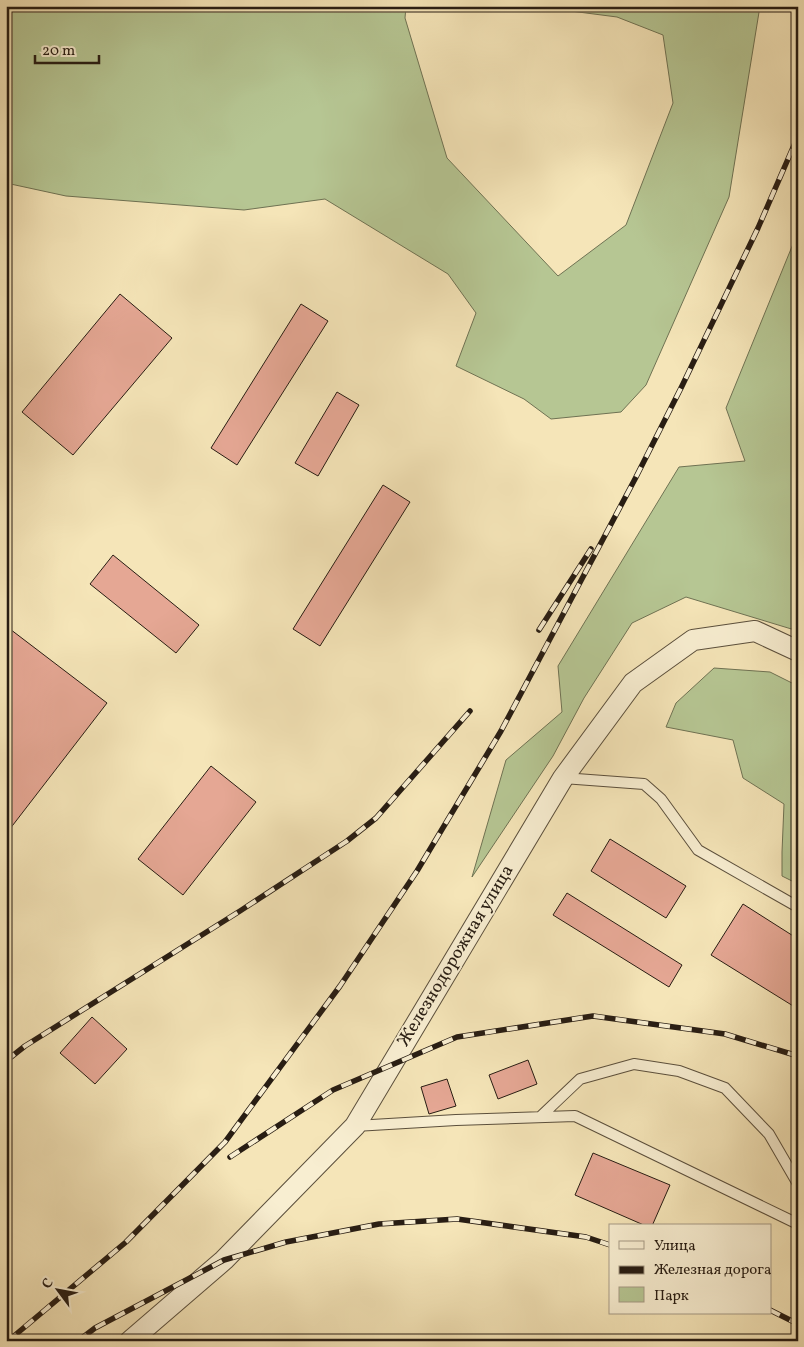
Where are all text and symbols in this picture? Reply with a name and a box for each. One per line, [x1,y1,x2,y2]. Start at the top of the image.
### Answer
scale bar [35,32,99,64]
text: 20 m [42,41,75,62]
street label: Железнодорожная улица [392,860,520,1052]
legend [609,1224,772,1314]
text: Улица [654,1236,696,1257]
text: Железная дорога [654,1260,771,1281]
north arrow [32,1264,82,1314]
text: С [38,1275,59,1293]
text: Парк [654,1286,689,1307]

